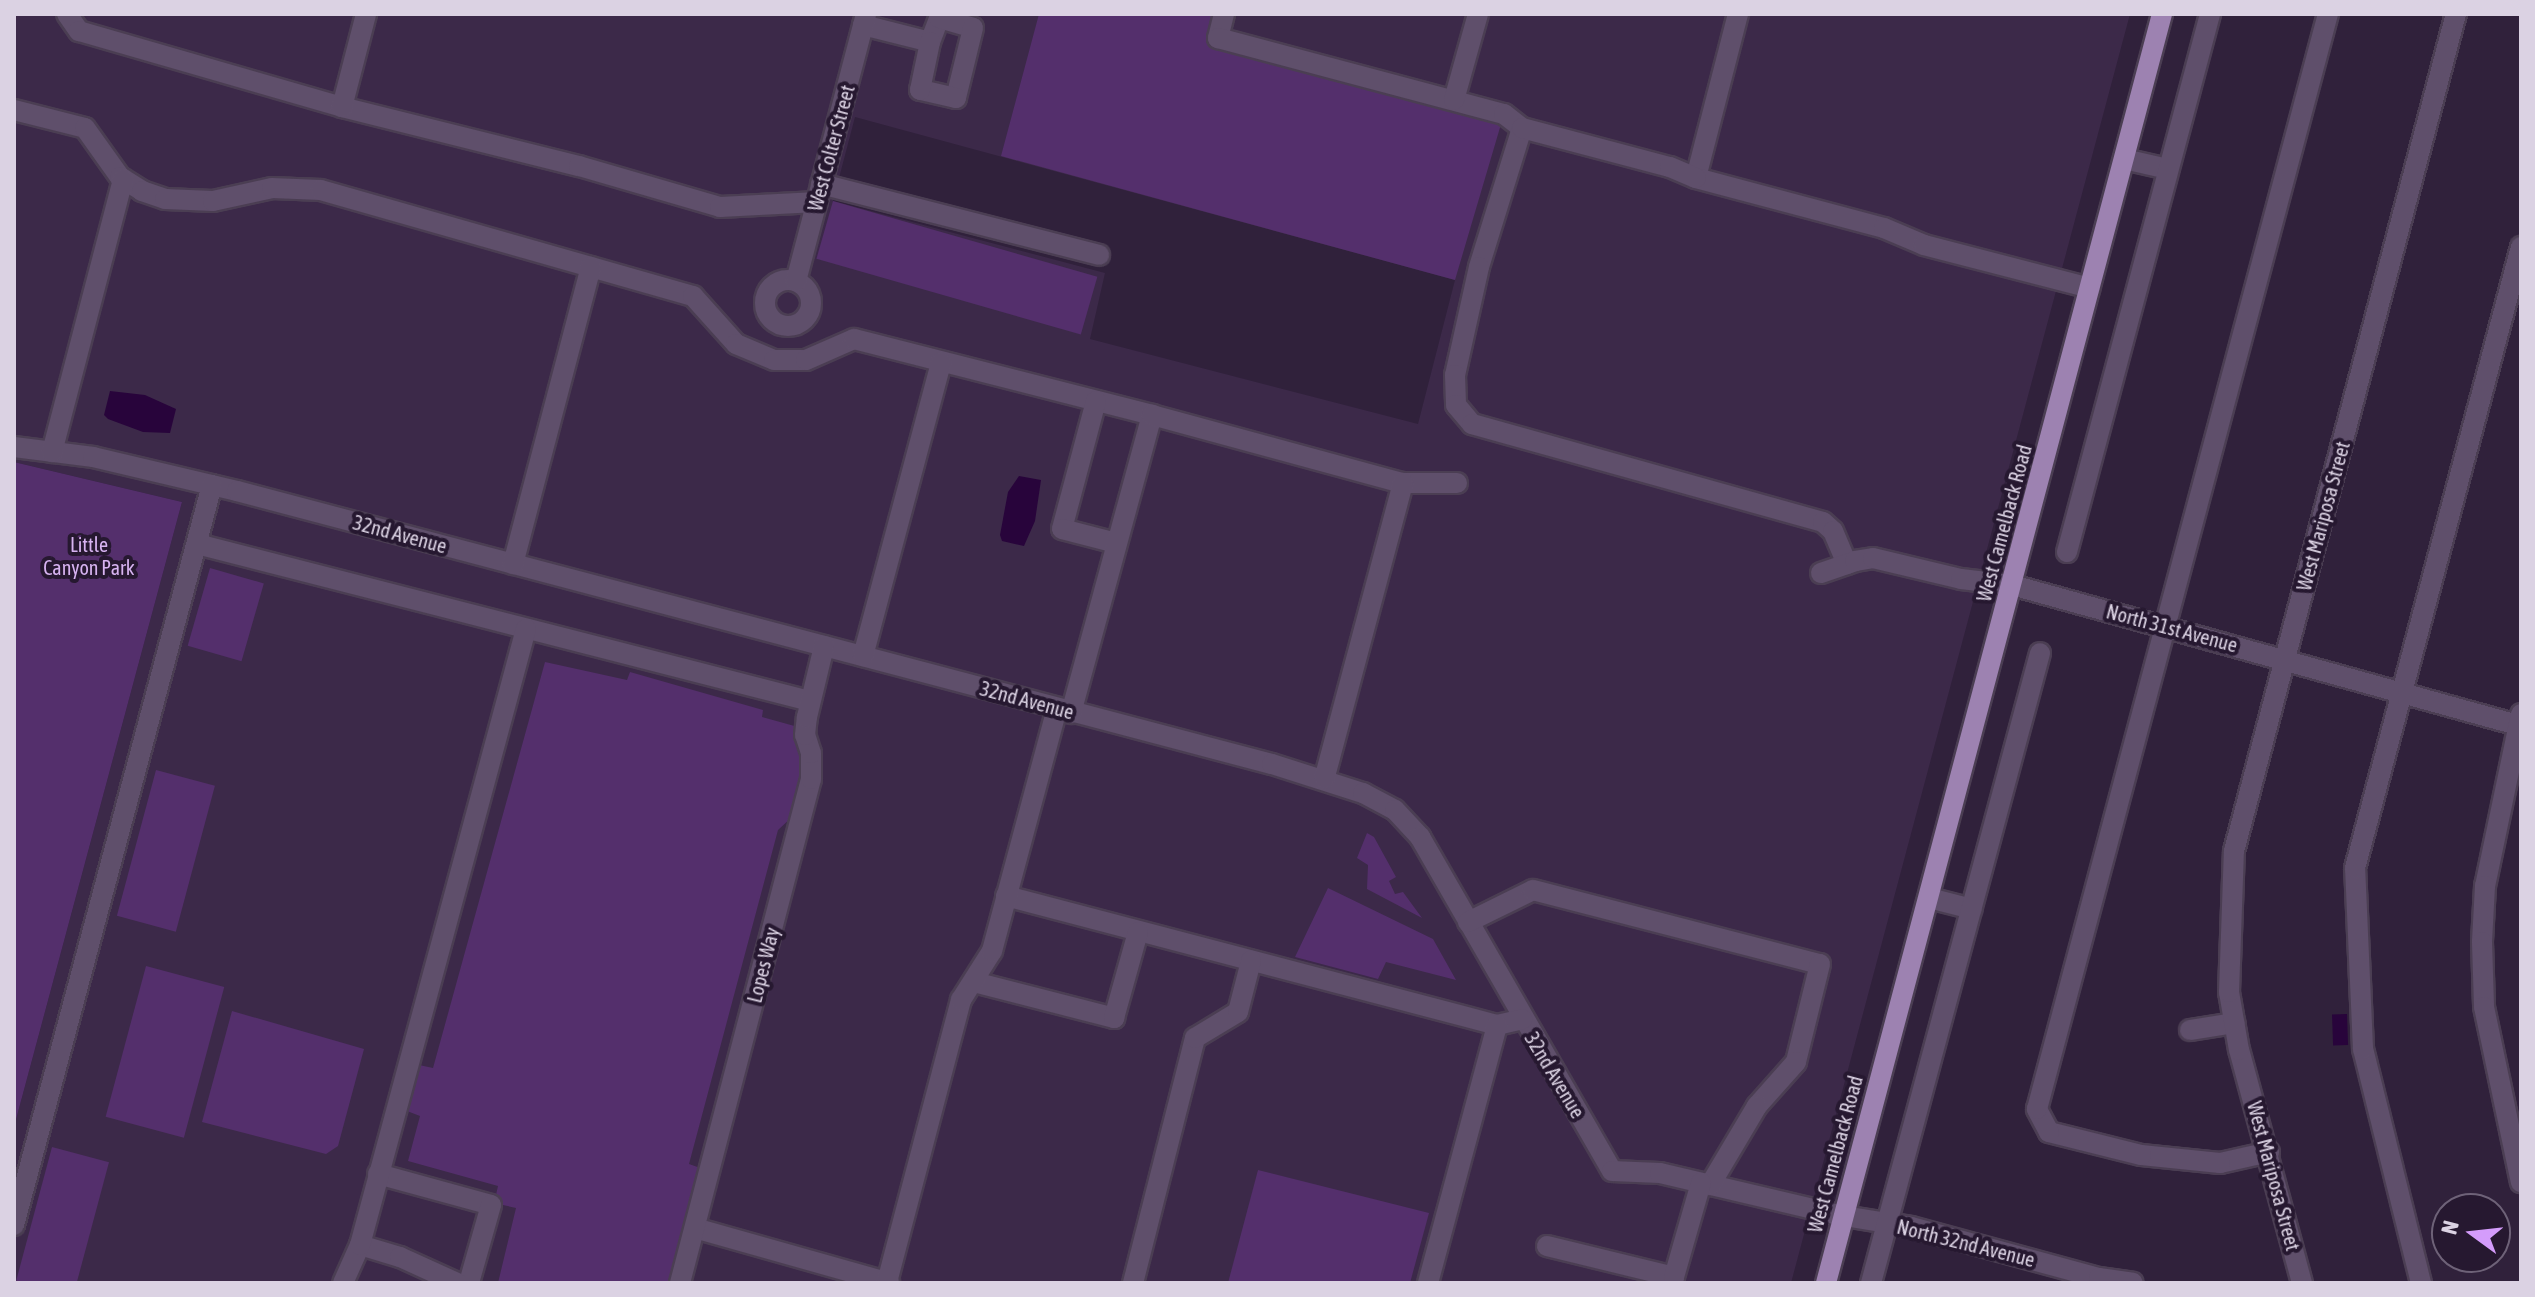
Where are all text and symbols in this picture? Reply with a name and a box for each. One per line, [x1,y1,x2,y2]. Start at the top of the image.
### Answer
street label: West Colter Street [803,82,859,214]
street label: West Mariposa Street [2292,439,2354,593]
street label: West Camelback Road [1972,442,2036,604]
street label: 32nd Avenue [350,510,450,558]
park label: Little Canyon Park [43,533,135,580]
street label: North 31st Avenue [2104,599,2240,657]
street label: 32nd Avenue [977,676,1077,724]
street label: Lopes Way [742,925,784,1005]
street label: 32nd Avenue [1520,1028,1590,1122]
street label: West Camelback Road [1803,1073,1867,1235]
street label: West Mariposa Street [2243,1099,2305,1253]
north arrow [2431,1193,2511,1273]
street label: North 32nd Avenue [1895,1214,2037,1272]
text: N [2436,1218,2464,1237]

